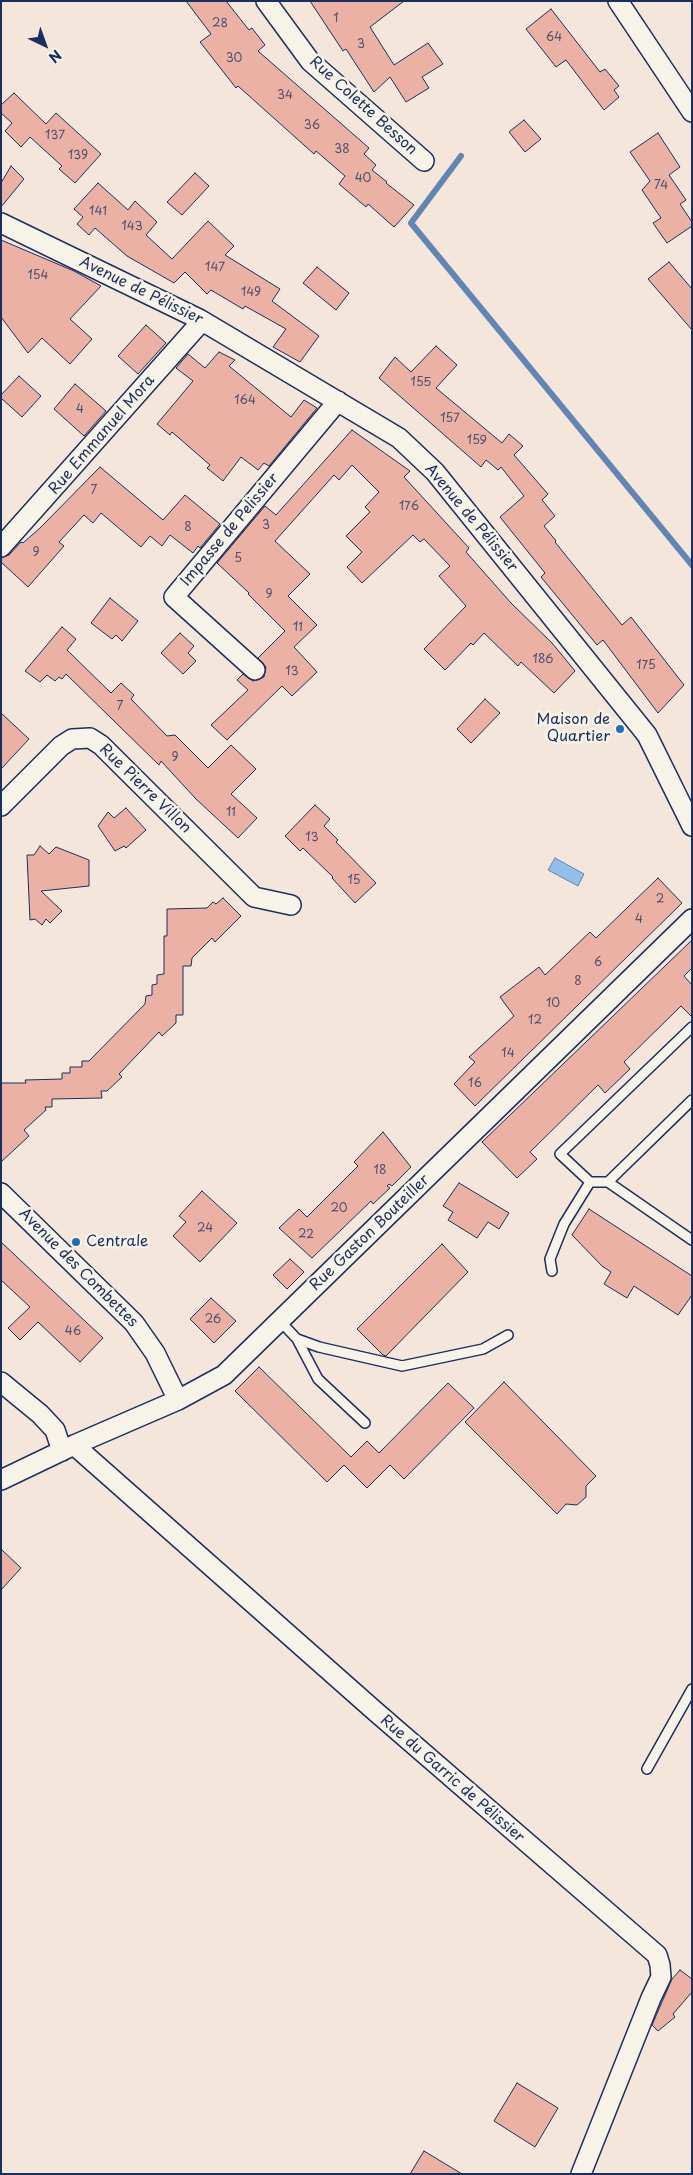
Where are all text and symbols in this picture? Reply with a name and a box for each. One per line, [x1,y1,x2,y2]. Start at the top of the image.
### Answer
house number: 1 [333,12,339,26]
house number: 28 [212,17,228,31]
north arrow [20,20,70,70]
house number: 64 [546,31,562,45]
house number: 3 [357,38,365,52]
text: N [44,45,67,68]
house number: 30 [226,52,242,66]
street label: Rue Colette Besson [306,53,420,159]
house number: 34 [277,89,293,103]
house number: 36 [304,119,320,133]
house number: 137 [45,129,65,143]
house number: 38 [334,143,350,157]
house number: 139 [68,149,88,163]
house number: 40 [355,172,371,186]
house number: 74 [654,179,668,193]
house number: 141 [89,205,107,219]
house number: 143 [121,220,143,234]
street label: Avenue de Pélissier [76,253,206,329]
house number: 147 [205,261,225,275]
house number: 154 [27,269,49,283]
house number: 149 [241,286,261,300]
street label: Rue Emmanuel Mora [45,372,159,498]
house number: 155 [411,376,431,390]
house number: 164 [234,394,256,408]
house number: 4 [76,403,84,417]
house number: 157 [440,412,460,426]
house number: 159 [467,434,487,448]
street label: Avenue de Pélissier [421,461,521,575]
street label: Impasse de Pelissier [177,470,283,590]
house number: 7 [91,484,97,498]
house number: 176 [399,500,419,514]
house number: 3 [262,519,270,533]
house number: 8 [184,521,192,535]
house number: 9 [32,546,40,560]
house number: 5 [234,552,242,566]
house number: 9 [265,588,273,602]
house number: 11 [293,621,303,635]
house number: 186 [533,653,553,667]
house number: 175 [636,659,656,673]
house number: 13 [285,665,299,679]
house number: 7 [117,700,123,714]
place label: Maison de Quartier [537,711,610,746]
marker: Maison de Quartier [614,723,626,735]
street label: Rue Pierre Villon [95,741,195,837]
house number: 9 [171,751,179,765]
house number: 11 [226,806,236,820]
house number: 13 [305,831,319,845]
house number: 15 [347,874,361,888]
house number: 2 [656,893,664,907]
house number: 4 [635,913,643,927]
house number: 6 [594,956,602,970]
house number: 8 [574,975,582,989]
house number: 10 [546,997,560,1011]
house number: 12 [528,1014,542,1028]
house number: 14 [501,1047,515,1061]
house number: 16 [468,1077,482,1091]
house number: 18 [374,1164,386,1178]
street label: Rue Gaston Bouteiller [307,1171,433,1295]
house number: 20 [330,1202,348,1216]
street label: Avenue des Combettes [15,1205,141,1331]
house number: 24 [197,1222,213,1236]
house number: 22 [298,1228,314,1242]
place label: Centrale [86,1233,149,1251]
marker: Centrale [70,1236,82,1248]
house number: 26 [205,1313,221,1327]
house number: 46 [65,1325,81,1339]
street label: Rue du Garric de Pélissier [376,1712,528,1846]

